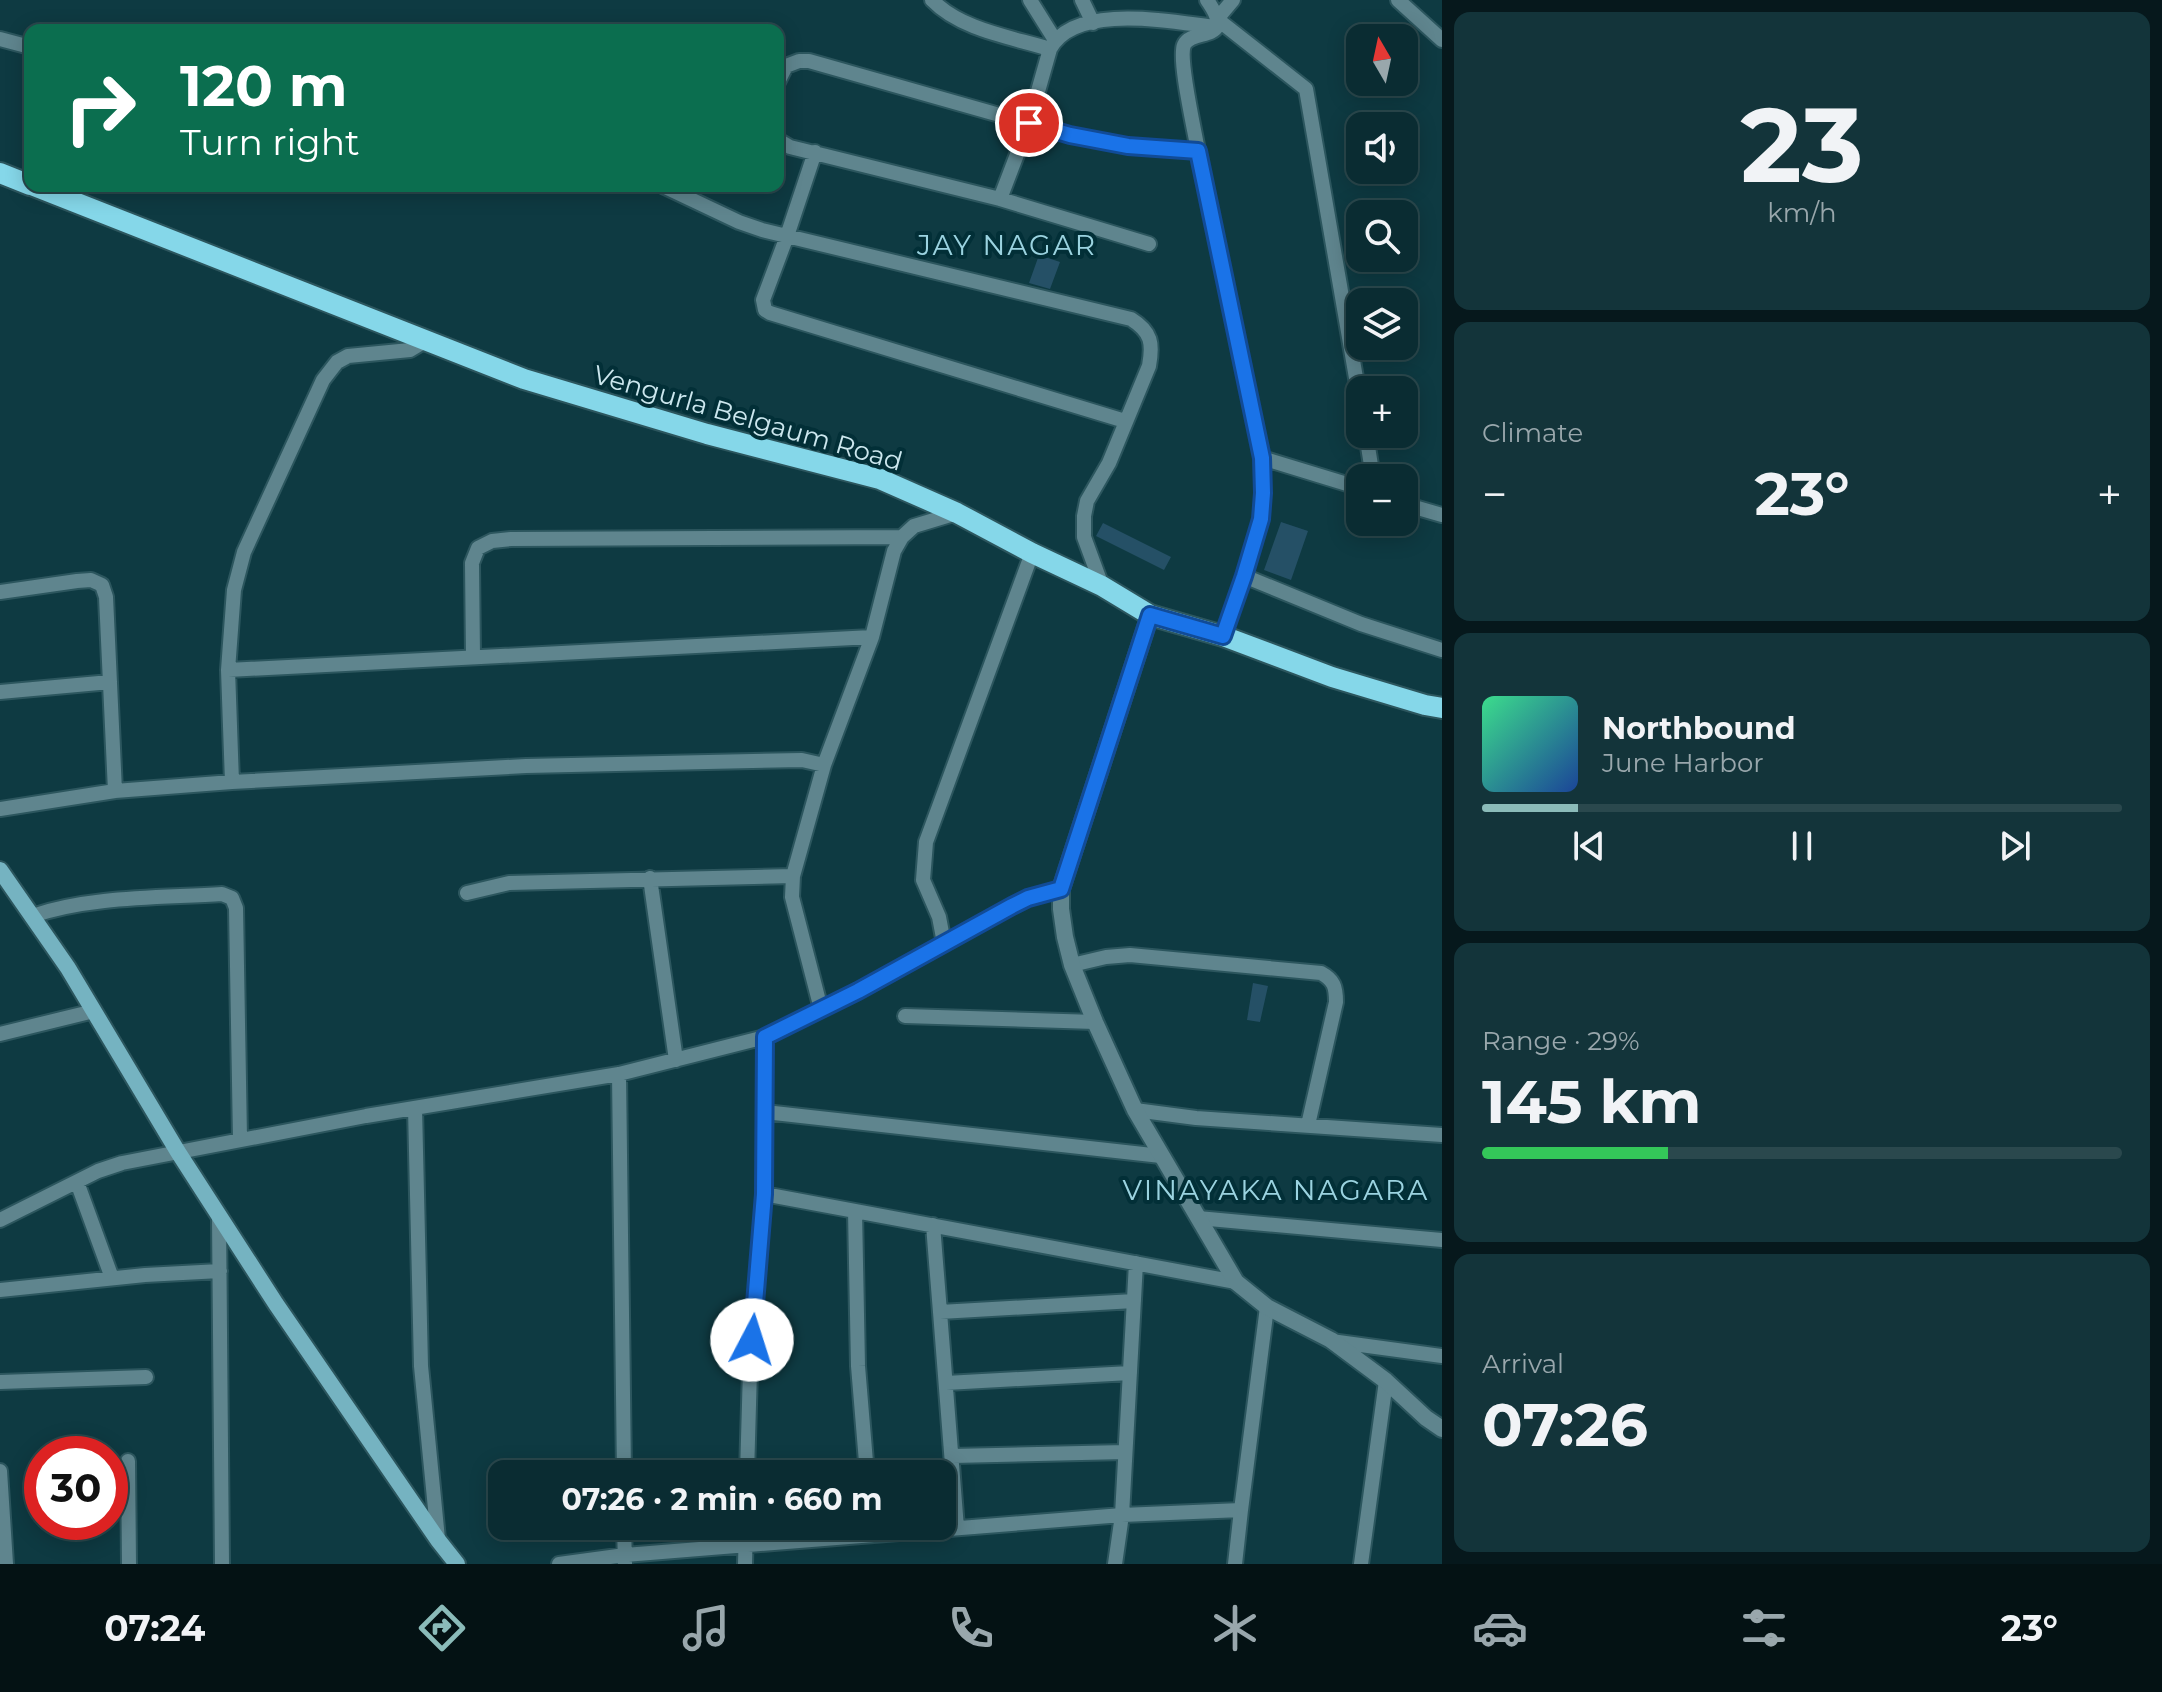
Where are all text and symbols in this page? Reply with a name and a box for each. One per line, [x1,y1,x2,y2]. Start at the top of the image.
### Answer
north arrow [1346,24,1418,96]
map controls [1346,24,1418,536]
text: 120 m [180,52,348,120]
icon: right [48,56,152,160]
text: 23 [1741,81,1863,208]
pin [995,89,1063,157]
icon: arrive [1007,101,1051,145]
button: sound [1346,112,1418,184]
text: Turn right [180,120,360,164]
text: km/h [1767,197,1837,229]
button: search [1346,200,1418,272]
district label: JAY NAGAR [916,228,1097,262]
button: layers [1346,288,1418,360]
street label: Vengurla Belgaum Road [590,359,906,477]
button: + [1346,376,1418,448]
text: Climate [1482,417,1583,449]
text: 23° [1754,457,1850,530]
button: − [1346,464,1418,536]
text: − [1482,467,1507,521]
text: + [2097,467,2122,521]
text: Northbound [1602,710,1796,747]
text: June Harbor [1602,747,1764,779]
icon: previous [1567,824,1611,868]
icon: pause [1780,824,1824,868]
icon: next [1993,824,2037,868]
text: Range · 29% [1482,1025,1639,1057]
text: 145 km [1482,1065,1702,1138]
district label: VINAYAKA NAGARA [1123,1173,1429,1207]
position arrow [710,1298,794,1382]
text: Arrival [1482,1348,1564,1380]
text: 07:26 [1482,1388,1648,1461]
speed limit sign: 30 [24,1436,128,1540]
text: 07:26 · 2 min · 660 m [562,1481,882,1518]
icon: directions [414,1600,470,1656]
icon: music [678,1600,734,1656]
icon: phone [943,1600,999,1656]
icon: climate [1207,1600,1263,1656]
icon: car [1472,1600,1528,1656]
icon: filters [1736,1600,1792,1656]
text: 07:24 [104,1606,205,1650]
text: 23° [2001,1606,2058,1650]

